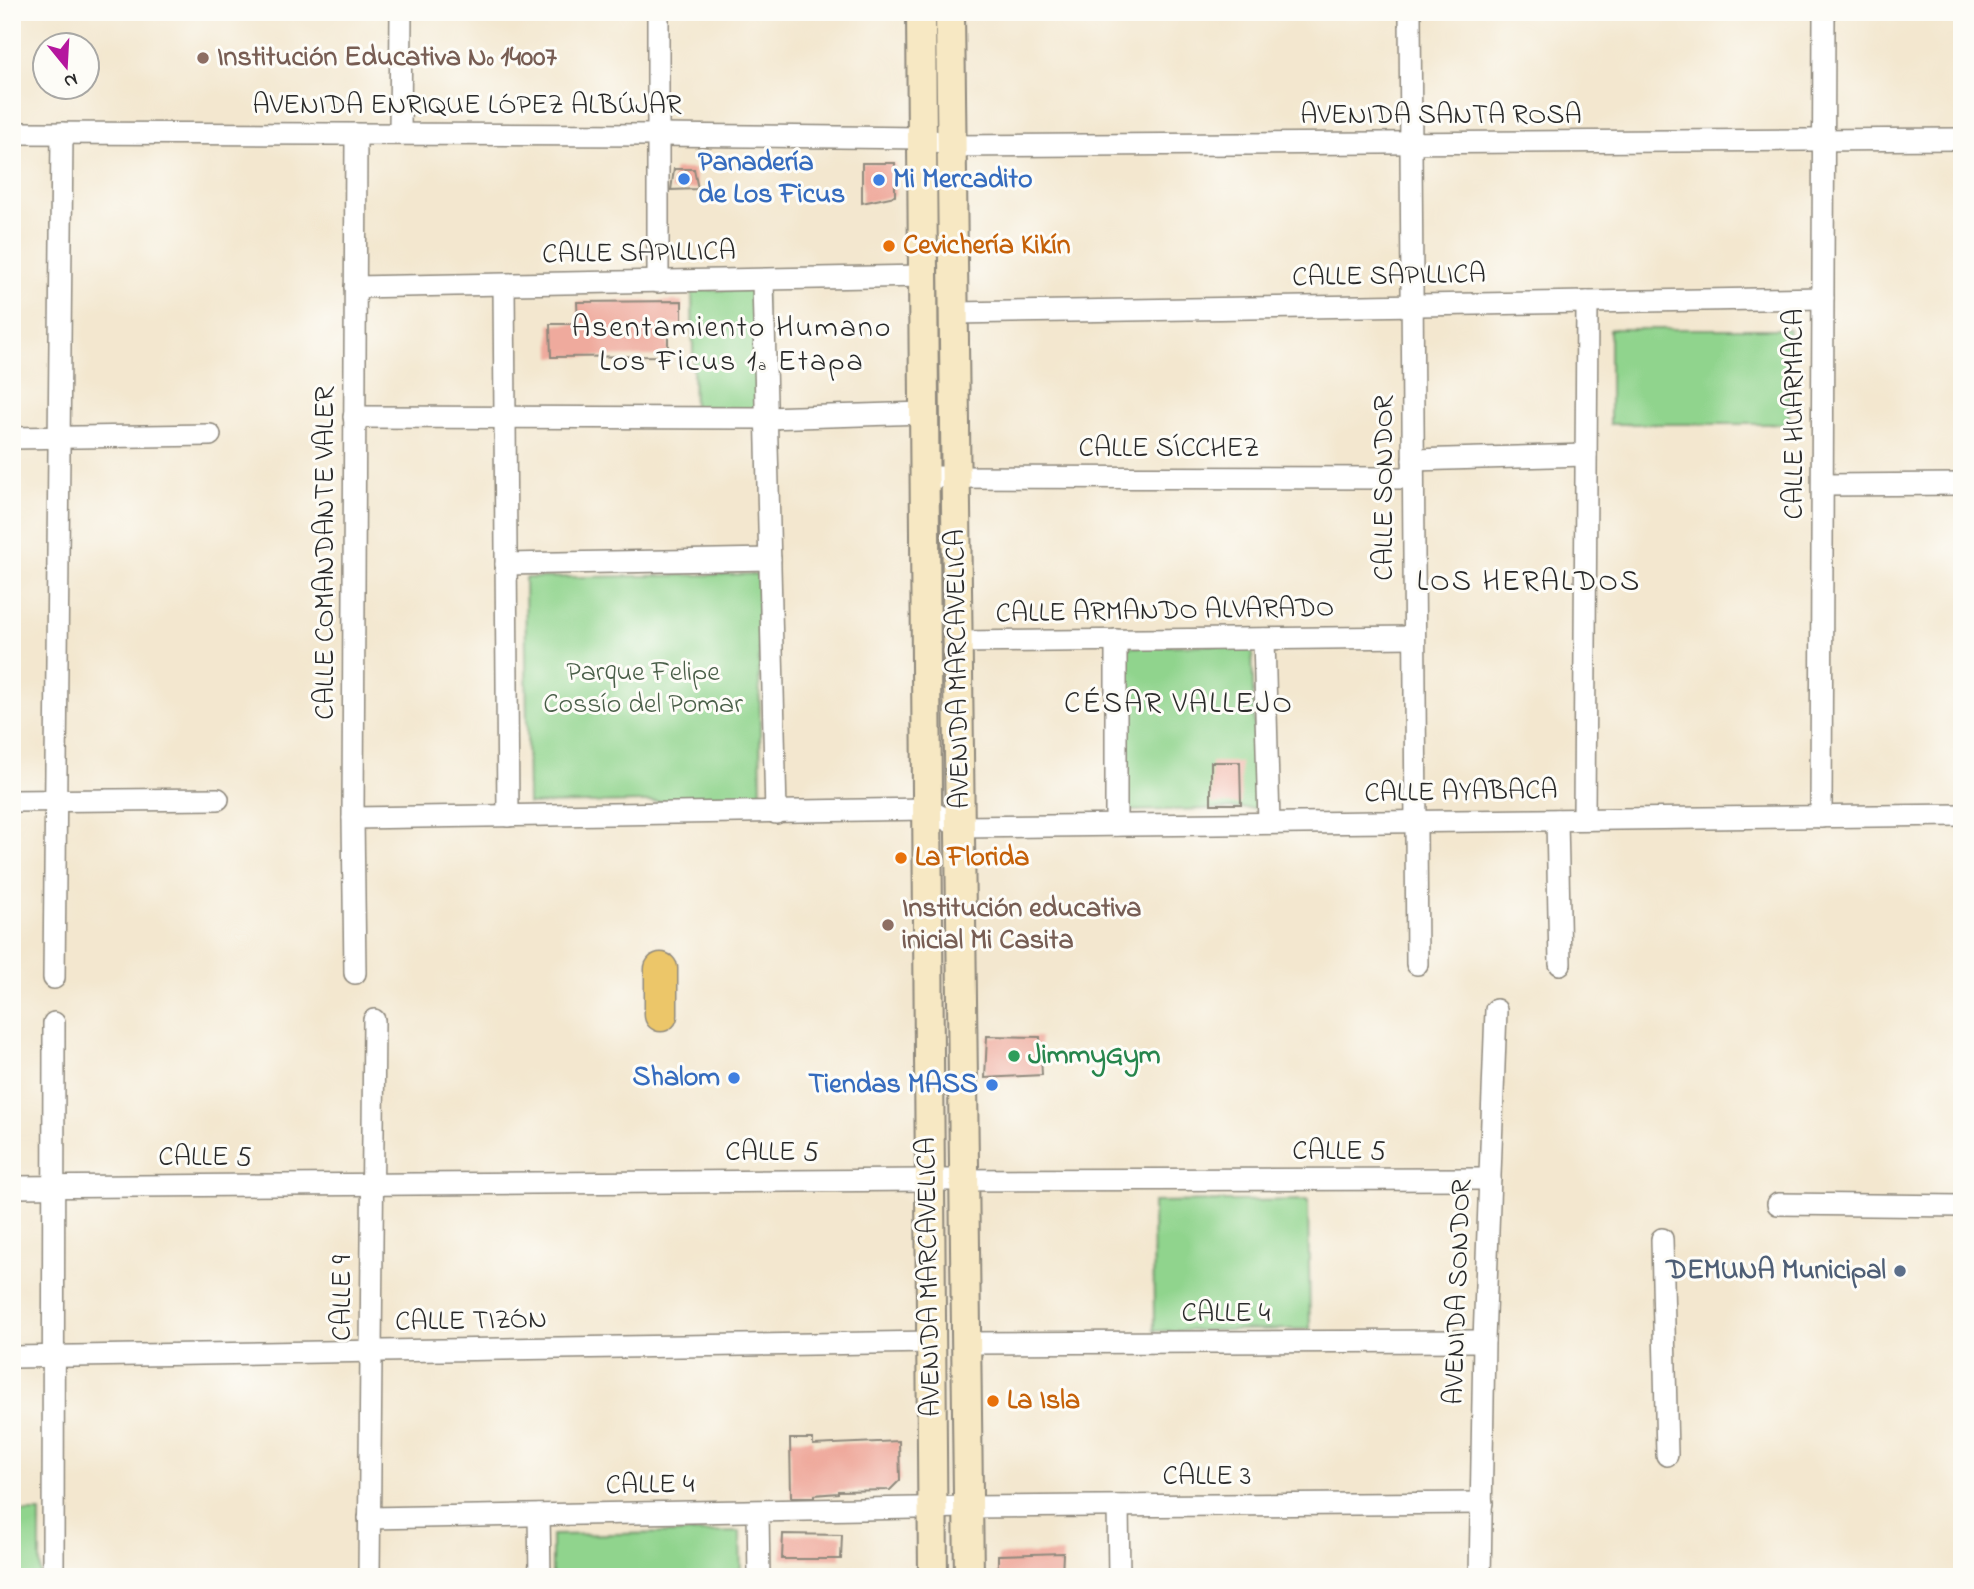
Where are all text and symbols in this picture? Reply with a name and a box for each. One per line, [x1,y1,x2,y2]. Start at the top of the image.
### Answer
north arrow [32,32,102,102]
place label: Institución Educativa Nº 14007 [217,38,557,79]
marker: Institución Educativa Nº 14007 [195,50,211,66]
text: N [60,65,81,95]
street label: AVENIDA ENRIQUE LÓPEZ ALBÚJAR [253,86,682,127]
street label: AVENIDA SANTA ROSA [1300,96,1582,137]
place label: Panadería de Los Ficus [698,143,845,216]
place label: Mi Mercadito [893,160,1033,201]
marker: Panadería de Los Ficus [676,171,692,187]
marker: Mi Mercadito [871,172,887,188]
place label: Cevichería Kikín [903,226,1071,267]
street label: CALLE SAPILLICA [542,232,736,276]
marker: Cevichería Kikín [881,238,897,254]
street label: CALLE SAPILLICA [1292,255,1486,299]
district label: Asentamiento Humano Los Ficus 1ª Etapa [572,307,892,385]
street label: CALLE HUARMACA [1775,309,1816,519]
street label: CALLE COMANDANTE VALER [306,386,347,720]
street label: CALLE SONDOR [1365,395,1406,581]
street label: CALLE SÍCCHEZ [1079,429,1259,470]
street label: AVENIDA MARCAVELICA [936,529,982,809]
district label: LOS HERALDOS [1417,561,1641,605]
street label: CALLE ARMANDO ALVARADO [995,589,1335,635]
park label: Parque Felipe Cossío del Pomar [543,653,743,726]
district label: CÉSAR VALLEJO [1064,683,1294,727]
street label: CALLE AYABACA [1364,771,1558,815]
place label: La Florida [915,838,1029,879]
marker: La Florida [893,850,909,866]
place label: Institución educativa inicial Mi Casita [902,889,1141,962]
marker: Institución educativa inicial Mi Casita [880,917,896,933]
place label: JimmyGym [1028,1036,1161,1077]
marker: JimmyGym [1006,1048,1022,1064]
place label: Shalom [633,1058,720,1099]
place label: Tiendas MASS [808,1065,978,1106]
marker: Shalom [726,1070,742,1086]
marker: Tiendas MASS [984,1077,1000,1093]
street label: CALLE 5 [1292,1132,1386,1173]
street label: CALLE 5 [725,1133,819,1174]
street label: AVENIDA MARCAVELICA [907,1137,953,1417]
street label: CALLE 5 [158,1138,252,1179]
street label: AVENIDA SONDOR [1435,1178,1483,1405]
place label: DEMUNA Municipal [1664,1251,1886,1292]
street label: CALLE 9 [323,1255,364,1341]
marker: DEMUNA Municipal [1892,1263,1908,1279]
street label: CALLE 4 [1182,1294,1271,1335]
street label: CALLE TIZÓN [395,1300,547,1344]
place label: La Isla [1007,1381,1080,1422]
marker: La Isla [985,1393,1001,1409]
street label: CALLE 3 [1163,1457,1251,1498]
street label: CALLE 4 [605,1465,695,1507]

